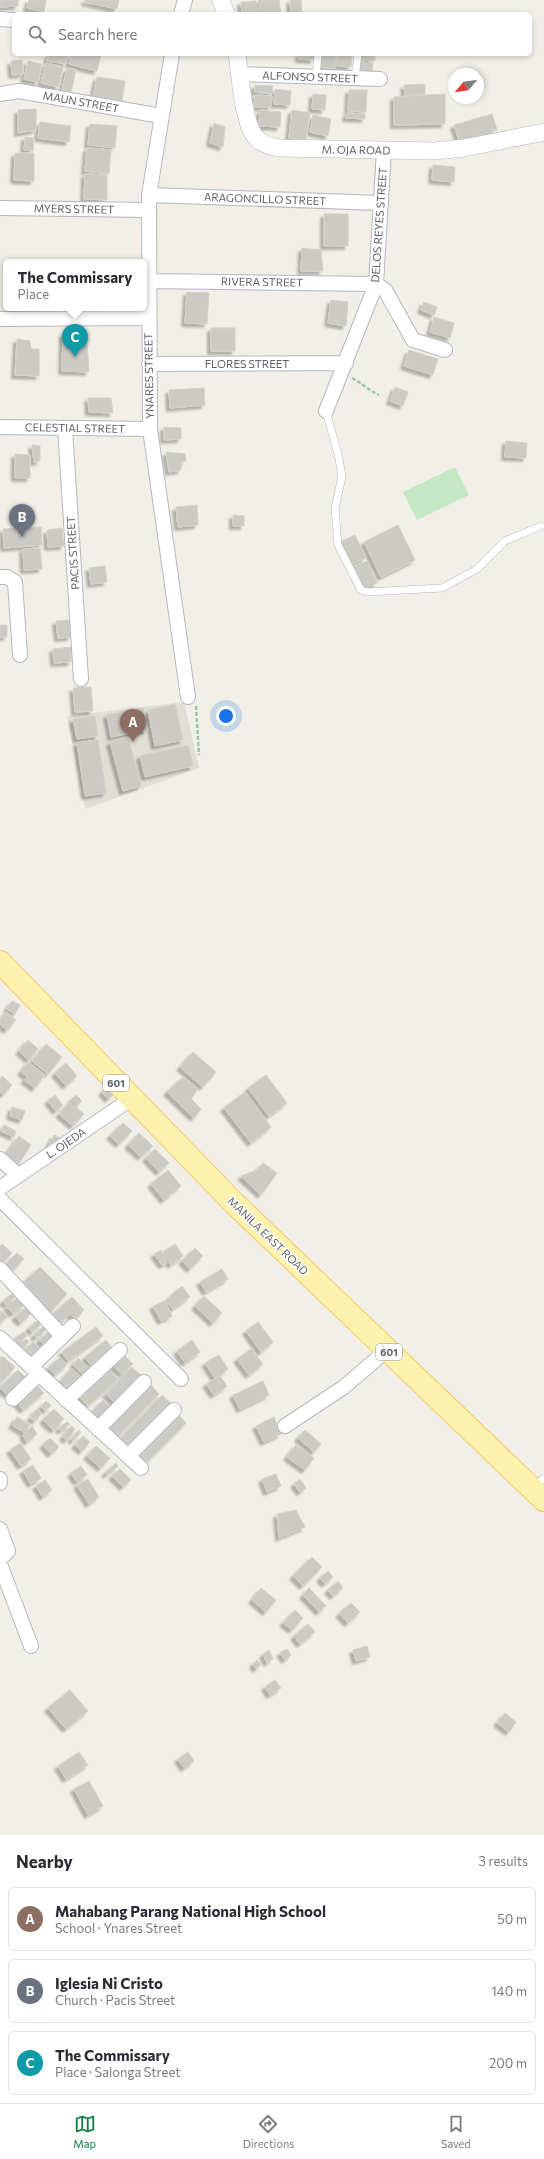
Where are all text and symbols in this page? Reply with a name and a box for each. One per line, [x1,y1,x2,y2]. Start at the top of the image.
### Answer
search box [12,12,532,56]
icon: search [26,23,48,45]
text: Search here [58,25,137,43]
street label: ALFONSO STREET [262,68,358,85]
north arrow [448,68,484,104]
street label: MAUN STREET [42,88,120,115]
street label: M. OJA ROAD [322,142,390,158]
street label: DELOS REYES STREET [368,167,389,283]
street label: ARAGONCILLO STREET [204,190,326,207]
street label: MYERS STREET [34,201,114,216]
popup [3,259,147,311]
text: The Commissary [18,268,132,286]
street label: RIVERA STREET [221,274,303,289]
text: Place [18,286,49,302]
pin: C [62,324,88,357]
street label: YNARES STREET [141,333,156,419]
street label: FLORES STREET [205,357,289,370]
street label: CELESTIAL STREET [25,420,125,435]
pin: B [9,504,35,537]
street label: PACIS STREET [63,516,82,590]
your location [216,706,236,726]
pin: A [120,709,146,742]
road number: 601 [103,1075,129,1091]
street label: L. OJEDA [43,1124,89,1161]
street label: MANILA EAST ROAD [225,1194,311,1277]
road number: 601 [376,1344,402,1360]
text: Nearby [16,1851,73,1872]
text: 3 results [479,1853,528,1869]
text: Mahabang Parang National High School [55,1902,326,1920]
text: A [25,1911,35,1927]
text: 50 m [497,1911,527,1927]
text: School · Ynares Street [55,1920,182,1936]
text: Iglesia Ni Cristo [55,1974,163,1992]
text: B [26,1983,34,1999]
text: 140 m [491,1983,527,1999]
text: Church · Pacis Street [55,1992,175,2008]
text: The Commissary [55,2046,170,2064]
text: C [26,2055,34,2071]
text: 200 m [489,2055,527,2071]
text: Place · Salonga Street [55,2064,181,2080]
tab: Map [73,2113,96,2150]
tab: Directions [243,2113,294,2150]
tab: Saved [441,2113,471,2150]

